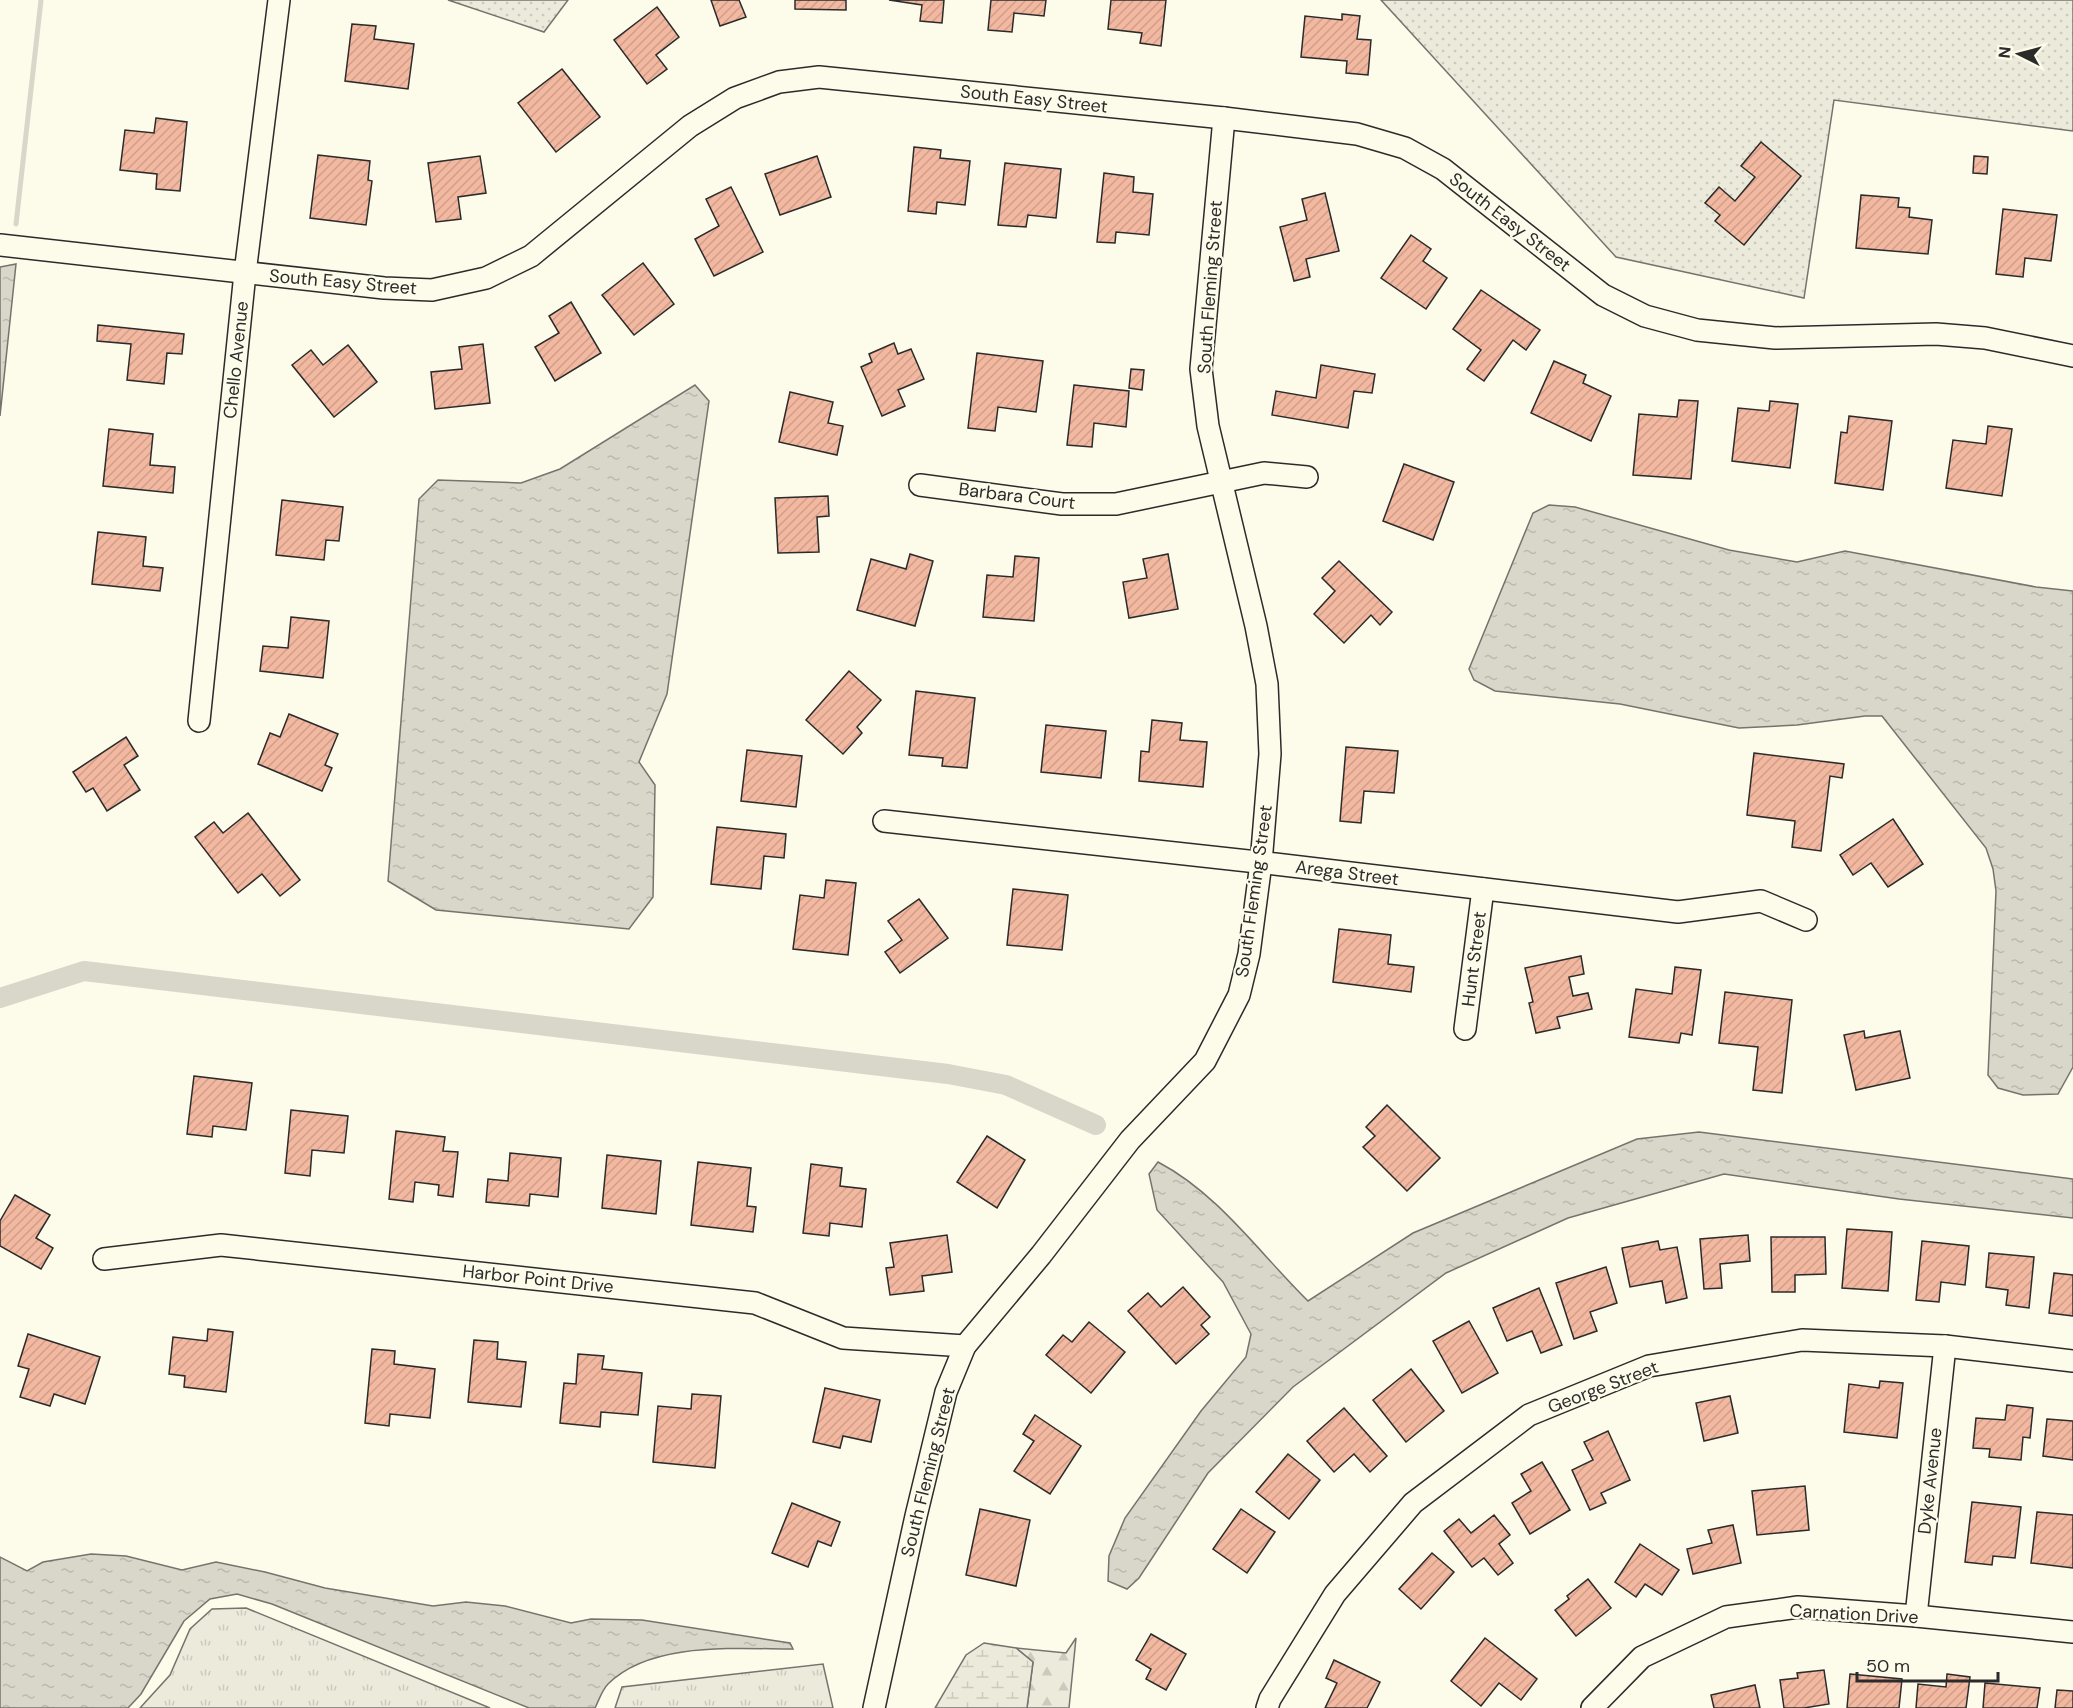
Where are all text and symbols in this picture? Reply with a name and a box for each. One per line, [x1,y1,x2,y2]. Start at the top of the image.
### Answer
north arrow [1989,24,2049,84]
text: N [1994,46,2016,59]
street label: South Easy Street [959,79,1109,119]
street label: South Easy Street [1444,167,1576,277]
street label: South Fleming Street [1192,199,1228,375]
street label: South Easy Street [268,264,418,300]
street label: Chello Avenue [218,300,254,420]
street label: Barbara Court [957,477,1077,515]
street label: South Fleming Street [1230,803,1278,979]
street label: Arega Street [1294,855,1400,891]
street label: Hunt Street [1456,910,1492,1008]
street label: Harbor Point Drive [461,1259,615,1299]
street label: George Street [1544,1355,1662,1419]
street label: South Fleming Street [895,1385,961,1559]
street label: Dyke Avenue [1912,1427,1948,1535]
street label: Carnation Drive [1789,1599,1919,1629]
scale bar [1857,1645,1998,1683]
text: 50 m [1866,1654,1910,1678]

